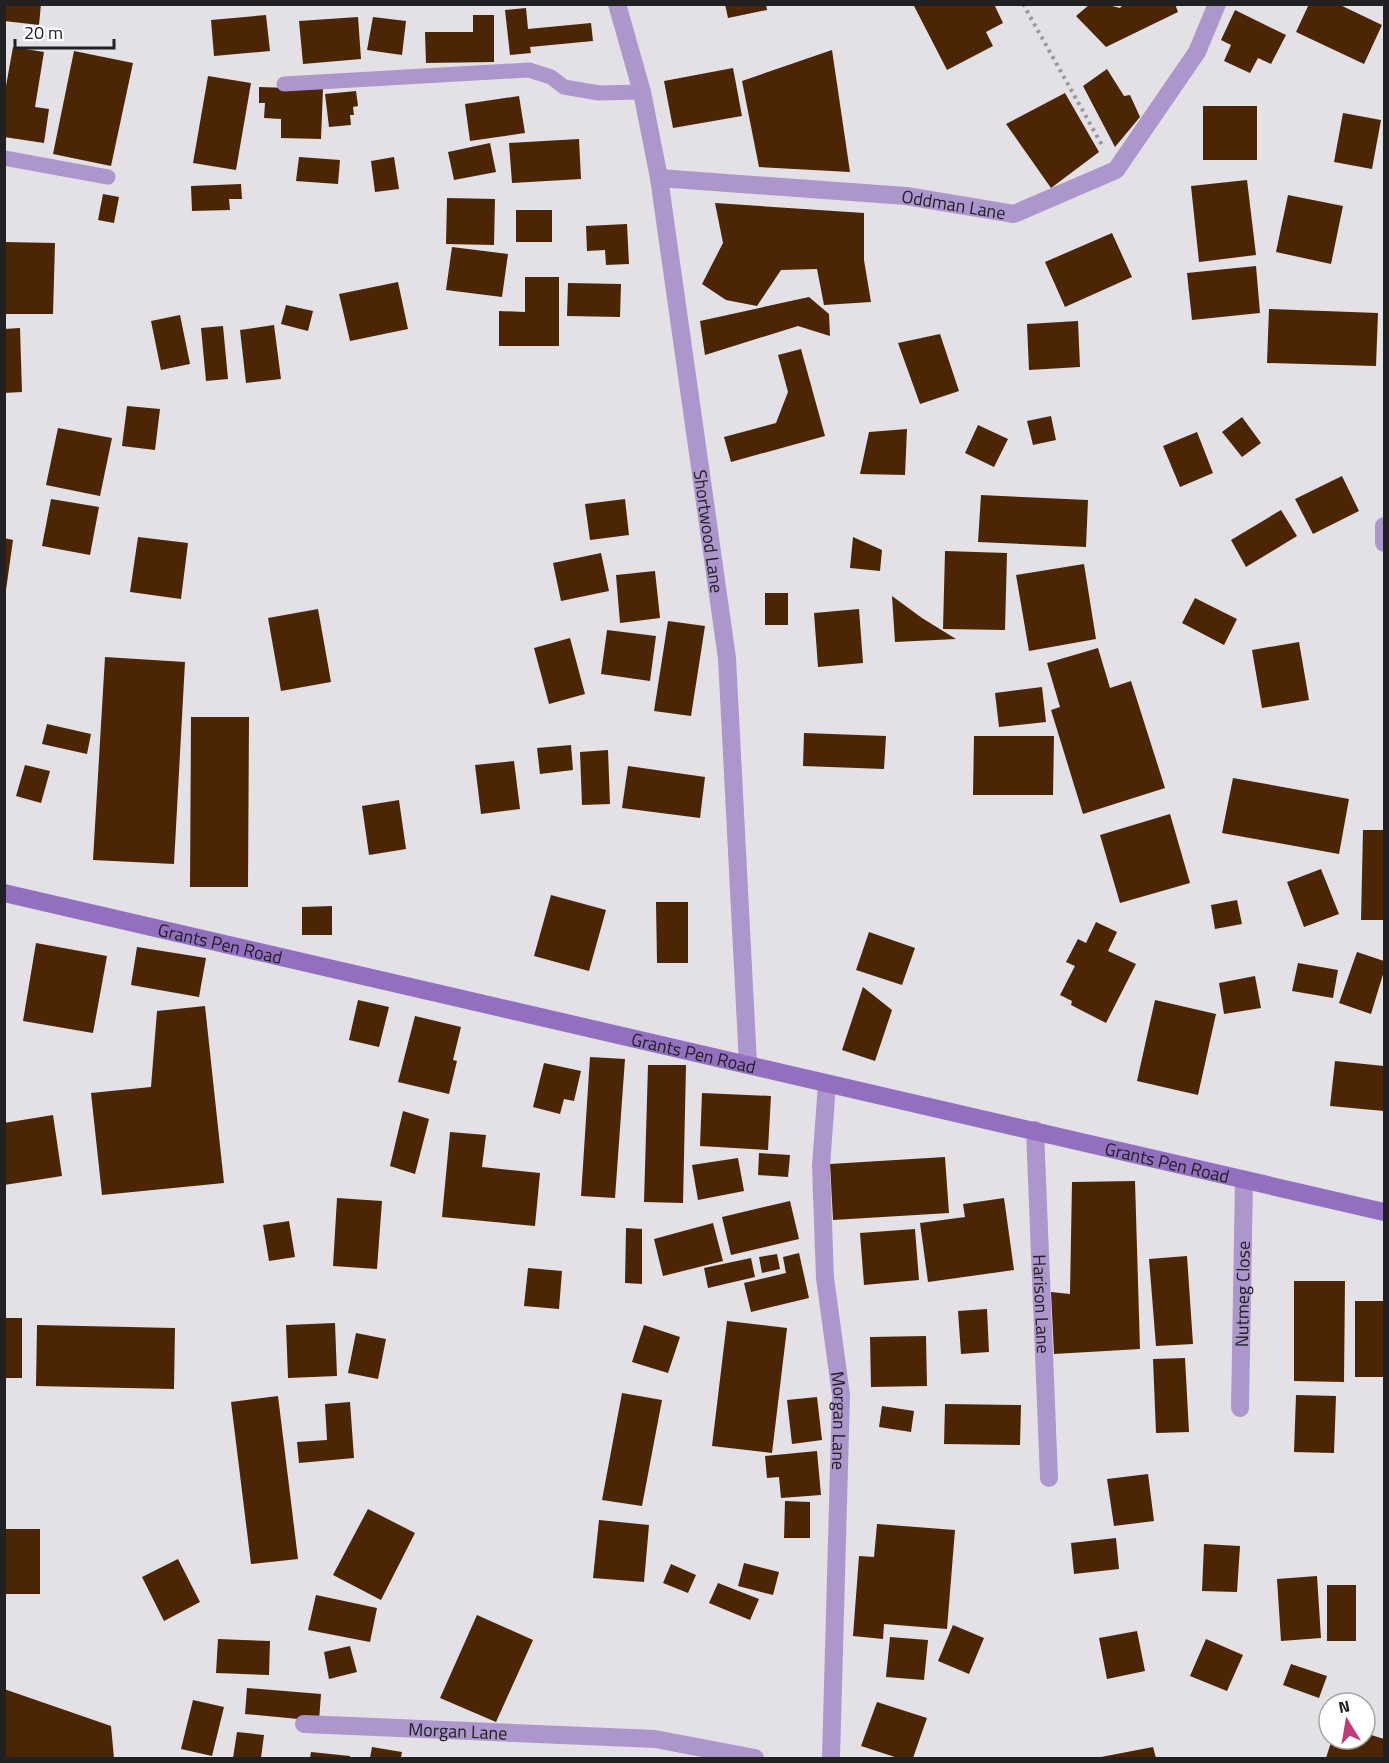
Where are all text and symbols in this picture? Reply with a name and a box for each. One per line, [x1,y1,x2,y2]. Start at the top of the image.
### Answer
scale bar [15,12,114,50]
text: 20 m [24,19,63,46]
street label: Oddman Lane [900,182,1008,226]
street label: Shortwood Lane [687,468,731,595]
street label: Grants Pen Road [155,916,285,970]
street label: Grants Pen Road [629,1025,759,1080]
street label: Grants Pen Road [1102,1134,1232,1189]
street label: Nutmeg Close [1228,1241,1256,1347]
street label: Harison Lane [1027,1254,1057,1354]
street label: Morgan Lane [824,1370,854,1470]
north arrow [1317,1691,1377,1751]
text: N [1336,1693,1352,1719]
street label: Morgan Lane [408,1715,508,1746]

